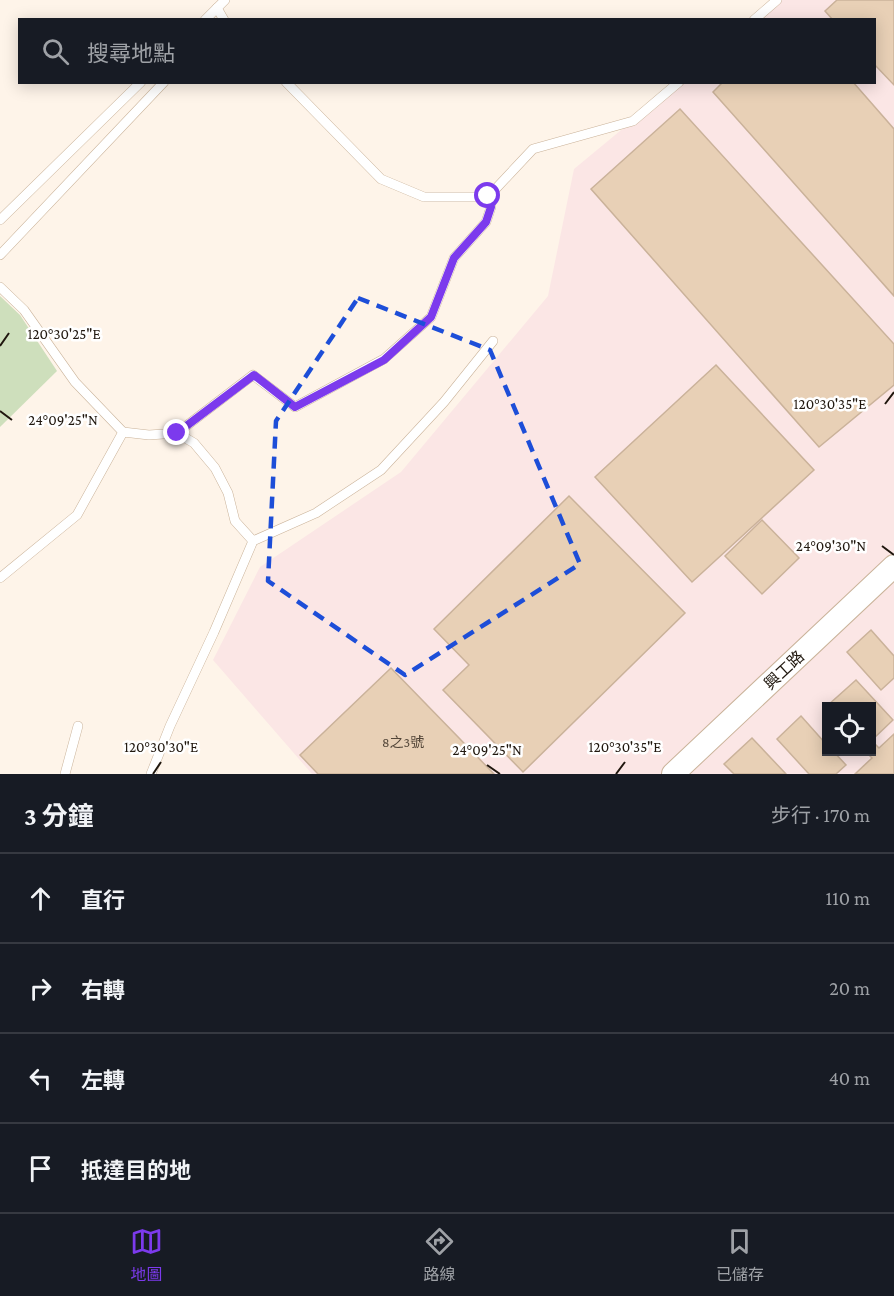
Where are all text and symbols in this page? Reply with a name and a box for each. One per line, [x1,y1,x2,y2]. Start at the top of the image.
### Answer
search box [18,18,876,84]
icon: search [39,35,72,68]
text: 搜尋地點 [87,41,175,66]
route start [474,182,500,208]
text: 120°30'25"E [27,326,101,342]
text: 120°30'35"E [794,396,866,412]
text: 24°09'25"N [28,412,98,428]
route end [163,419,189,445]
text: 24°09'30"N [796,538,866,554]
street label: 興工路 [761,647,807,693]
map controls [822,702,876,756]
button: locate [822,702,876,756]
house number: 8之3號 [382,734,424,750]
text: 120°30'30"E [124,739,198,755]
text: 120°30'35"E [589,739,661,755]
text: 24°09'25"N [452,742,522,758]
text: 3 分鐘 [24,802,94,831]
text: 步行 · 170 m [771,804,870,826]
icon: ahead [24,882,57,915]
text: 110 m [826,887,870,909]
text: 直行 [81,888,125,913]
icon: right [24,972,57,1005]
text: 20 m [829,977,870,999]
text: 右轉 [81,978,125,1003]
icon: left [24,1062,57,1095]
text: 40 m [829,1067,870,1089]
text: 左轉 [81,1068,125,1093]
icon: arrive [24,1152,57,1185]
text: 抵達目的地 [81,1158,191,1183]
tab: 地圖 [130,1225,163,1285]
tab: 路線 [423,1225,456,1285]
tab: 已儲存 [716,1225,764,1285]

